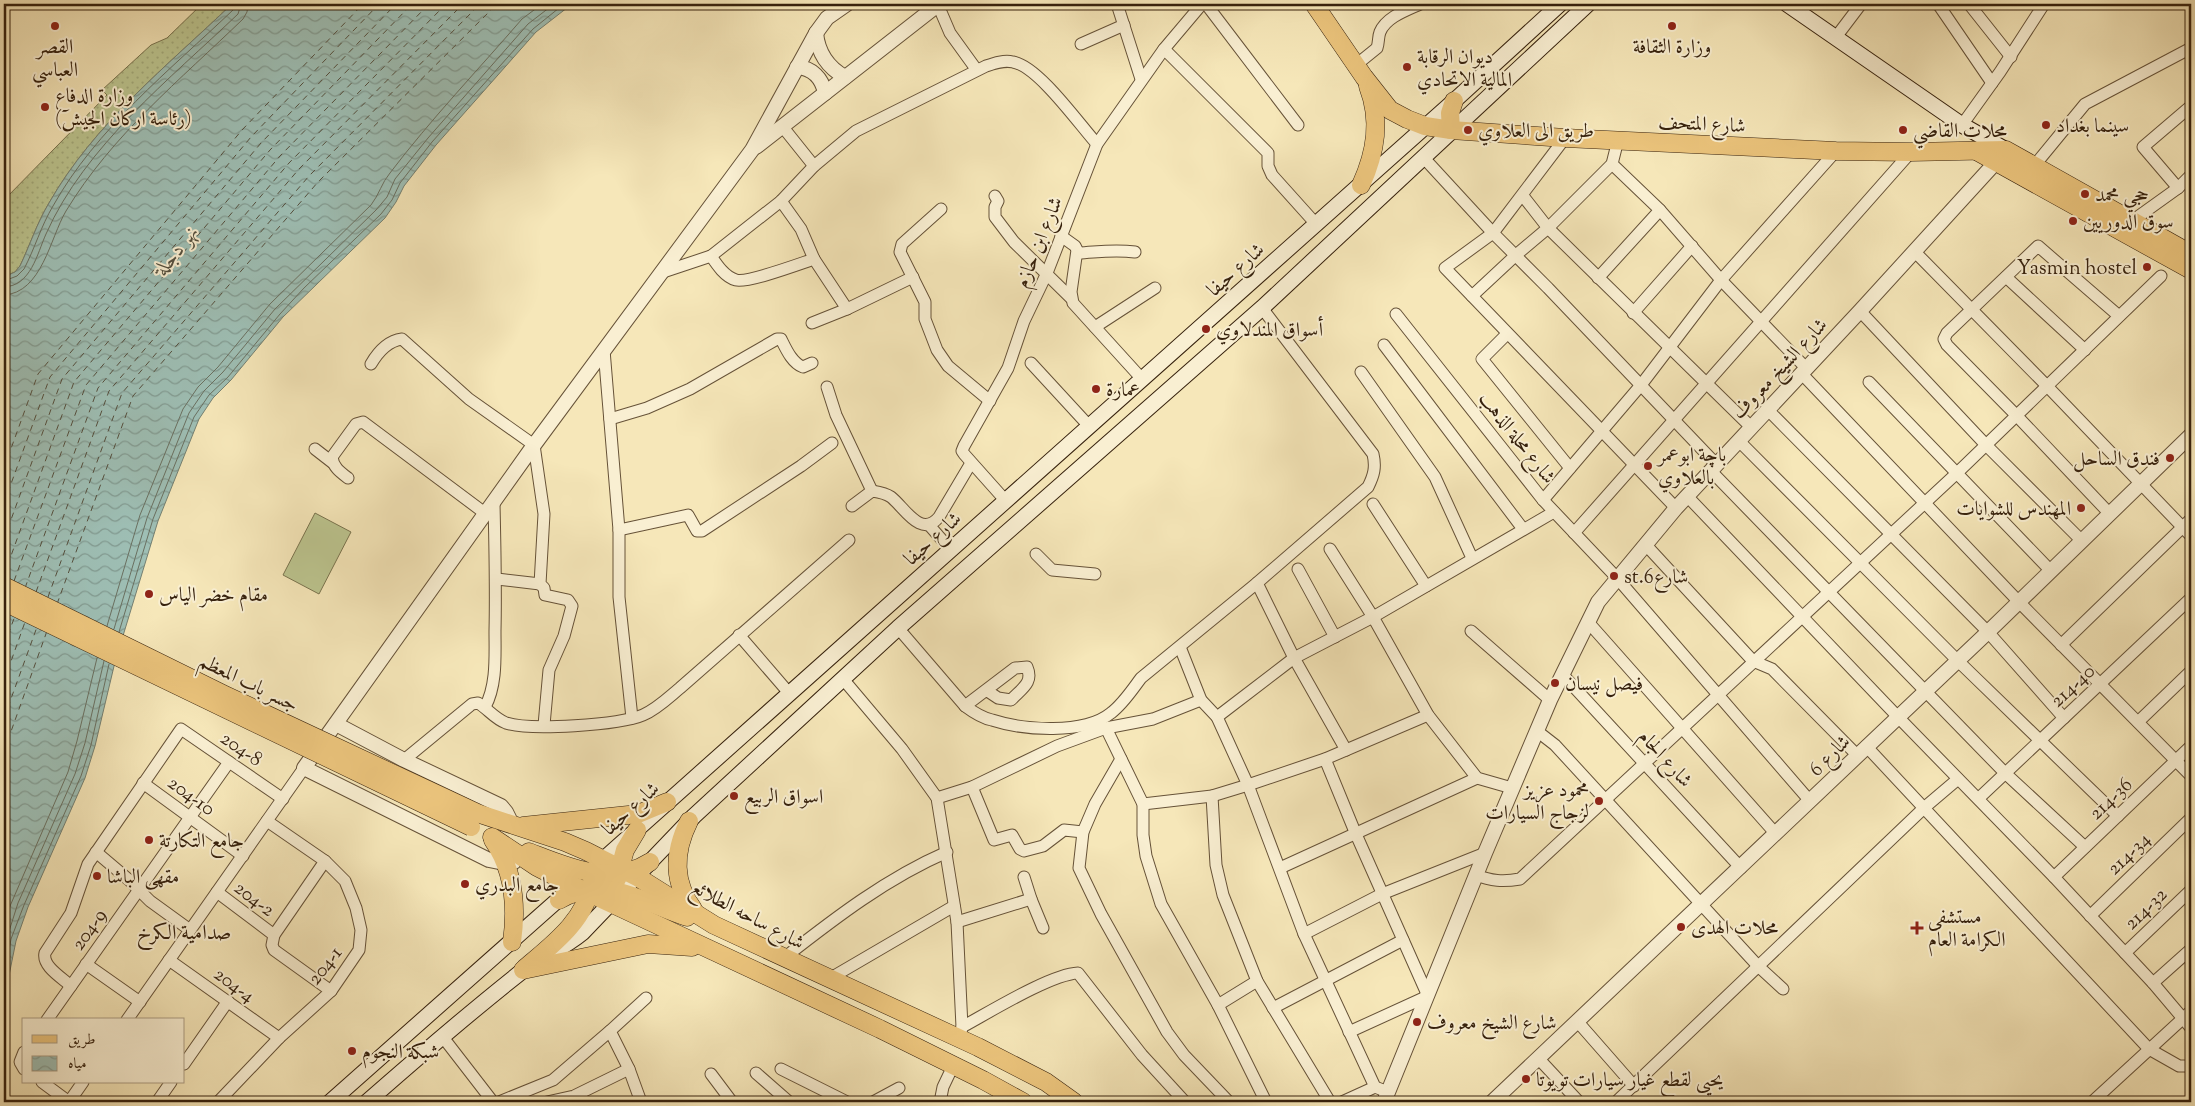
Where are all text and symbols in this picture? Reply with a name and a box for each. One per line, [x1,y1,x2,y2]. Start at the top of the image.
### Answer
marker: القصر العباسي [49,20,61,32]
marker: وزارة الثقافة [1666,20,1678,32]
place label: القصر العباسي [32,34,78,88]
place label: وزارة الثقافة [1633,34,1711,63]
place label: ديوان الرقابة المالية الاتحادي [1417,44,1512,96]
marker: ديوان الرقابة المالية الاتحادي [1401,61,1413,73]
place label: وزارة الدفاع (رئاسة اركان الجيش) [55,83,192,135]
marker: وزارة الدفاع (رئاسة اركان الجيش) [39,101,51,113]
street label: شارع المتحف [1657,109,1746,143]
place label: سينما بغداد [2056,113,2129,142]
place label: طريق الى العلاوي [1478,118,1594,147]
place label: محلات القاضي [1913,118,2007,149]
marker: سينما بغداد [2040,119,2052,131]
marker: طريق الى العلاوي [1462,124,1474,136]
marker: محلات القاضي [1897,124,1909,136]
place label: حجي محمد [2095,182,2149,213]
marker: حجي محمد [2079,188,2091,200]
street label: شارع ابن حازم [1009,193,1073,293]
place label: سوق الدوريين [2083,209,2174,238]
marker: سوق الدوريين [2067,215,2079,227]
water label: نهر دجلة [146,219,207,285]
street label: شارع حيفا [1201,237,1273,305]
place label: Yasmin hostel [2017,255,2137,284]
marker: Yasmin hostel [2141,261,2153,273]
street label: شارع الشيخ معروف [1726,312,1836,428]
place label: أسواق المندلاوي [1216,315,1323,346]
marker: أسواق المندلاوي [1200,323,1212,335]
place label: عمارة [1106,377,1140,406]
marker: عمارة [1090,383,1102,395]
street label: شارع محلة الذهب [1470,386,1562,492]
place label: باچة ابوعمر بالعلاوي [1656,442,1726,494]
place label: فندق الساحل [2073,446,2160,475]
marker: فندق الساحل [2164,452,2176,464]
marker: باچة ابوعمر بالعلاوي [1642,460,1654,472]
place label: المهندس للشوايات [1956,496,2071,525]
marker: المهندس للشوايات [2075,502,2087,514]
street label: شارع حيفا [898,506,970,574]
place label: st.شارع6 [1624,564,1688,594]
marker: st.شارع6 [1608,570,1620,582]
place label: مقام خضر الياس [159,582,268,612]
marker: مقام خضر الياس [143,588,155,600]
street label: جسر باب المعظم [192,648,303,723]
street label: 214-40 [2045,658,2103,715]
place label: فيصل نيسان [1565,671,1643,700]
marker: فيصل نيسان [1549,677,1561,689]
street label: شارع الجام [1629,724,1698,796]
street label: 204-8 [214,725,268,775]
street label: شارع 6 [1803,729,1859,785]
street label: 204-10 [161,770,220,824]
street label: 214-36 [2083,772,2140,828]
street label: شارع حيفا [596,776,668,844]
place label: محمود عزيز لزجاج السيارات [1485,777,1589,830]
place label: اسواق الربيع [744,784,823,814]
marker: اسواق الربيع [728,790,740,802]
marker: محمود عزيز لزجاج السيارات [1593,795,1605,807]
street label: 214-34 [2101,827,2158,883]
place label: جامع التكارتة [159,828,244,858]
marker: جامع التكارتة [143,834,155,846]
place label: مقهى الباشا [107,864,179,893]
marker: مقهى الباشا [91,870,103,882]
place label: جامع البدري [475,872,559,902]
street label: شارع ساحه الطلائع [684,874,809,959]
street label: 204-2 [227,875,280,925]
marker: جامع البدري [459,878,471,890]
street label: 214-32 [2119,882,2175,938]
street label: 204-9 [65,904,115,957]
place label: مستشفى الكرامة العام [1928,904,2006,957]
place label: محلات الهدى [1691,915,1778,944]
district label: صدامية الكرخ [137,919,231,951]
marker: محلات الهدى [1675,921,1687,933]
marker: مستشفى الكرامة العام [1910,921,1924,935]
street label: 204-1 [302,941,351,992]
street label: 204-4 [207,961,260,1011]
place label: شارع الشيخ معروف [1427,1010,1557,1040]
marker: شارع الشيخ معروف [1411,1016,1423,1028]
legend [22,1018,185,1084]
text: طريق [68,1030,95,1051]
place label: شبكة النجوم [362,1039,439,1069]
marker: شبكة النجوم [346,1045,358,1057]
text: مياه [68,1054,86,1075]
place label: يحيى لقطع غيار سيارات تويوتا [1536,1067,1723,1097]
marker: يحيى لقطع غيار سيارات تويوتا [1520,1073,1532,1085]

